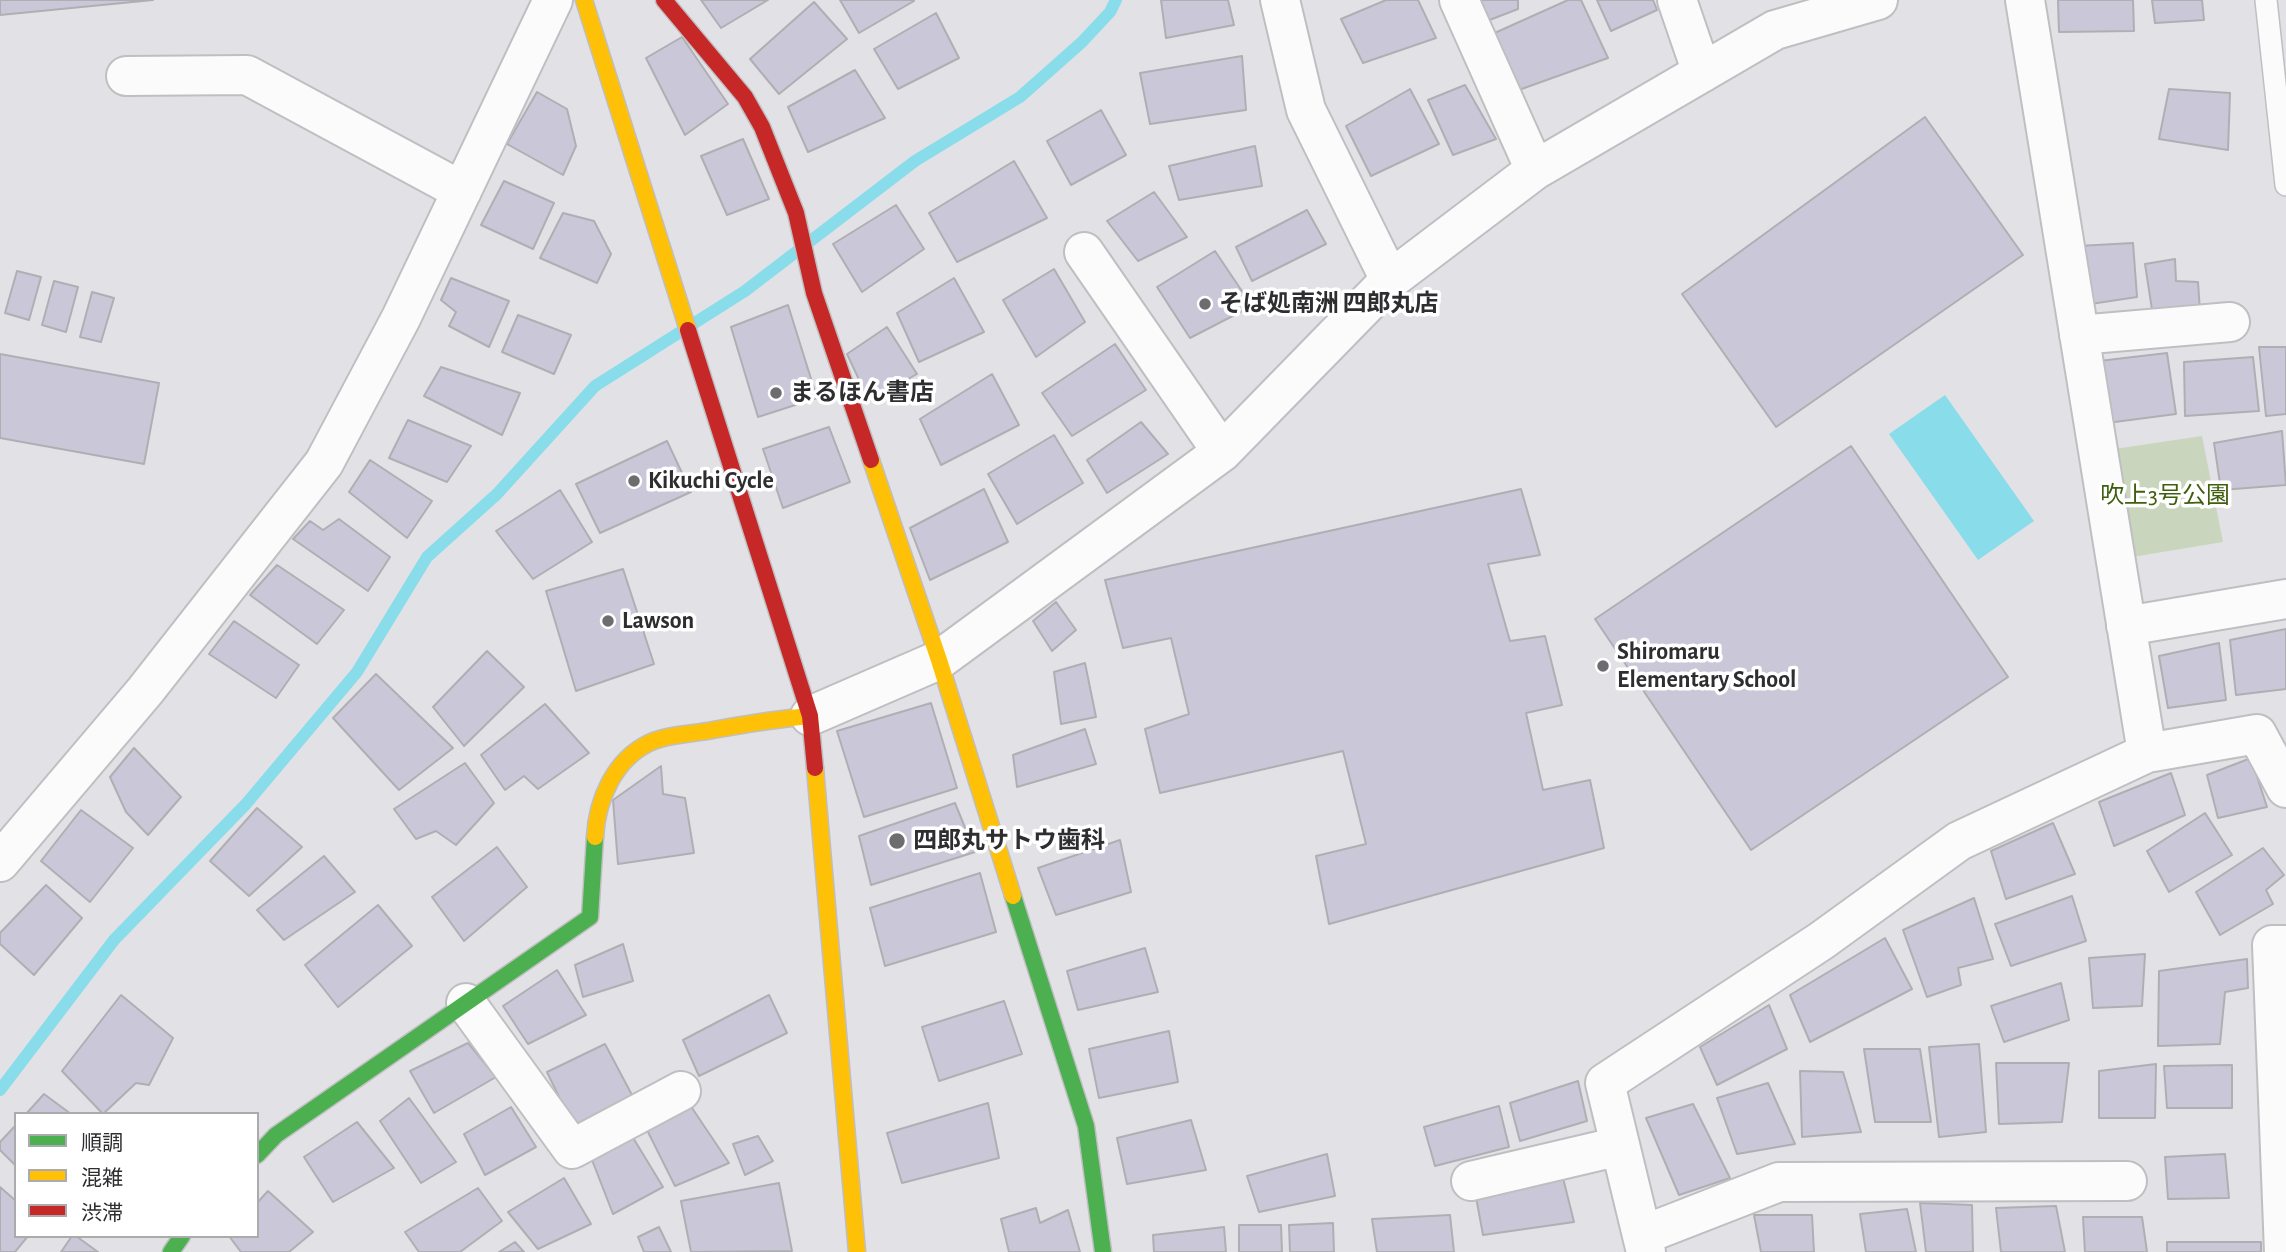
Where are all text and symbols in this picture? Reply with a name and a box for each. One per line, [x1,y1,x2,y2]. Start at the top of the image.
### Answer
place label: そば処南洲 四郎丸店 [1219,290,1439,318]
marker: そば処南洲 四郎丸店 [1197,296,1213,312]
place label: まるほん書店 [790,379,934,407]
marker: まるほん書店 [768,385,784,401]
place label: Kikuchi Cycle [648,467,774,495]
marker: Kikuchi Cycle [626,473,642,489]
park label: 吹上3号公園 [2100,482,2230,510]
place label: Lawson [622,607,694,635]
marker: Lawson [600,613,616,629]
place label: Shiromaru Elementary School [1617,638,1796,694]
marker: Shiromaru Elementary School [1595,658,1611,674]
place label: 四郎丸サトウ歯科 [913,827,1105,855]
marker: 四郎丸サトウ歯科 [887,831,907,851]
legend [14,1112,259,1238]
text: 順調 [81,1133,123,1154]
text: 混雑 [81,1168,123,1189]
text: 渋滞 [81,1203,123,1224]

